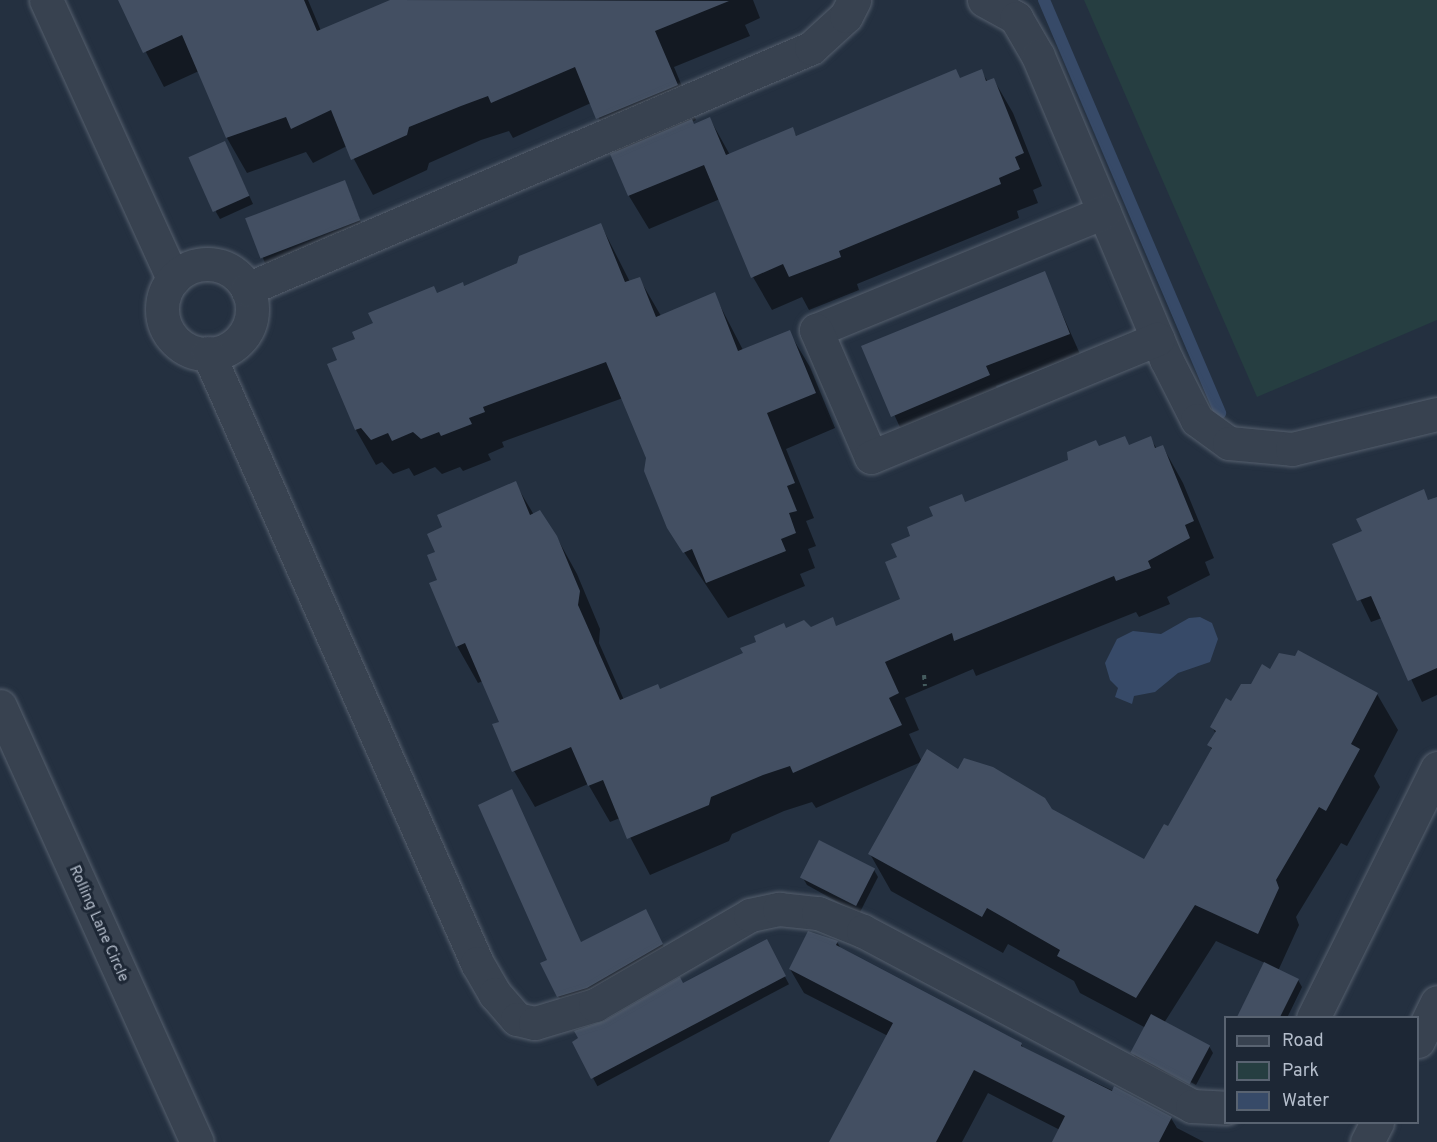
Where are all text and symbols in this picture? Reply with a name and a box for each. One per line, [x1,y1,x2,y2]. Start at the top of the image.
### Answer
street label: Rolling Lane Circle [64,863,132,985]
legend [1224,1016,1419,1124]
text: Road [1282,1030,1324,1053]
text: Park [1282,1060,1319,1083]
text: Water [1282,1090,1329,1113]

